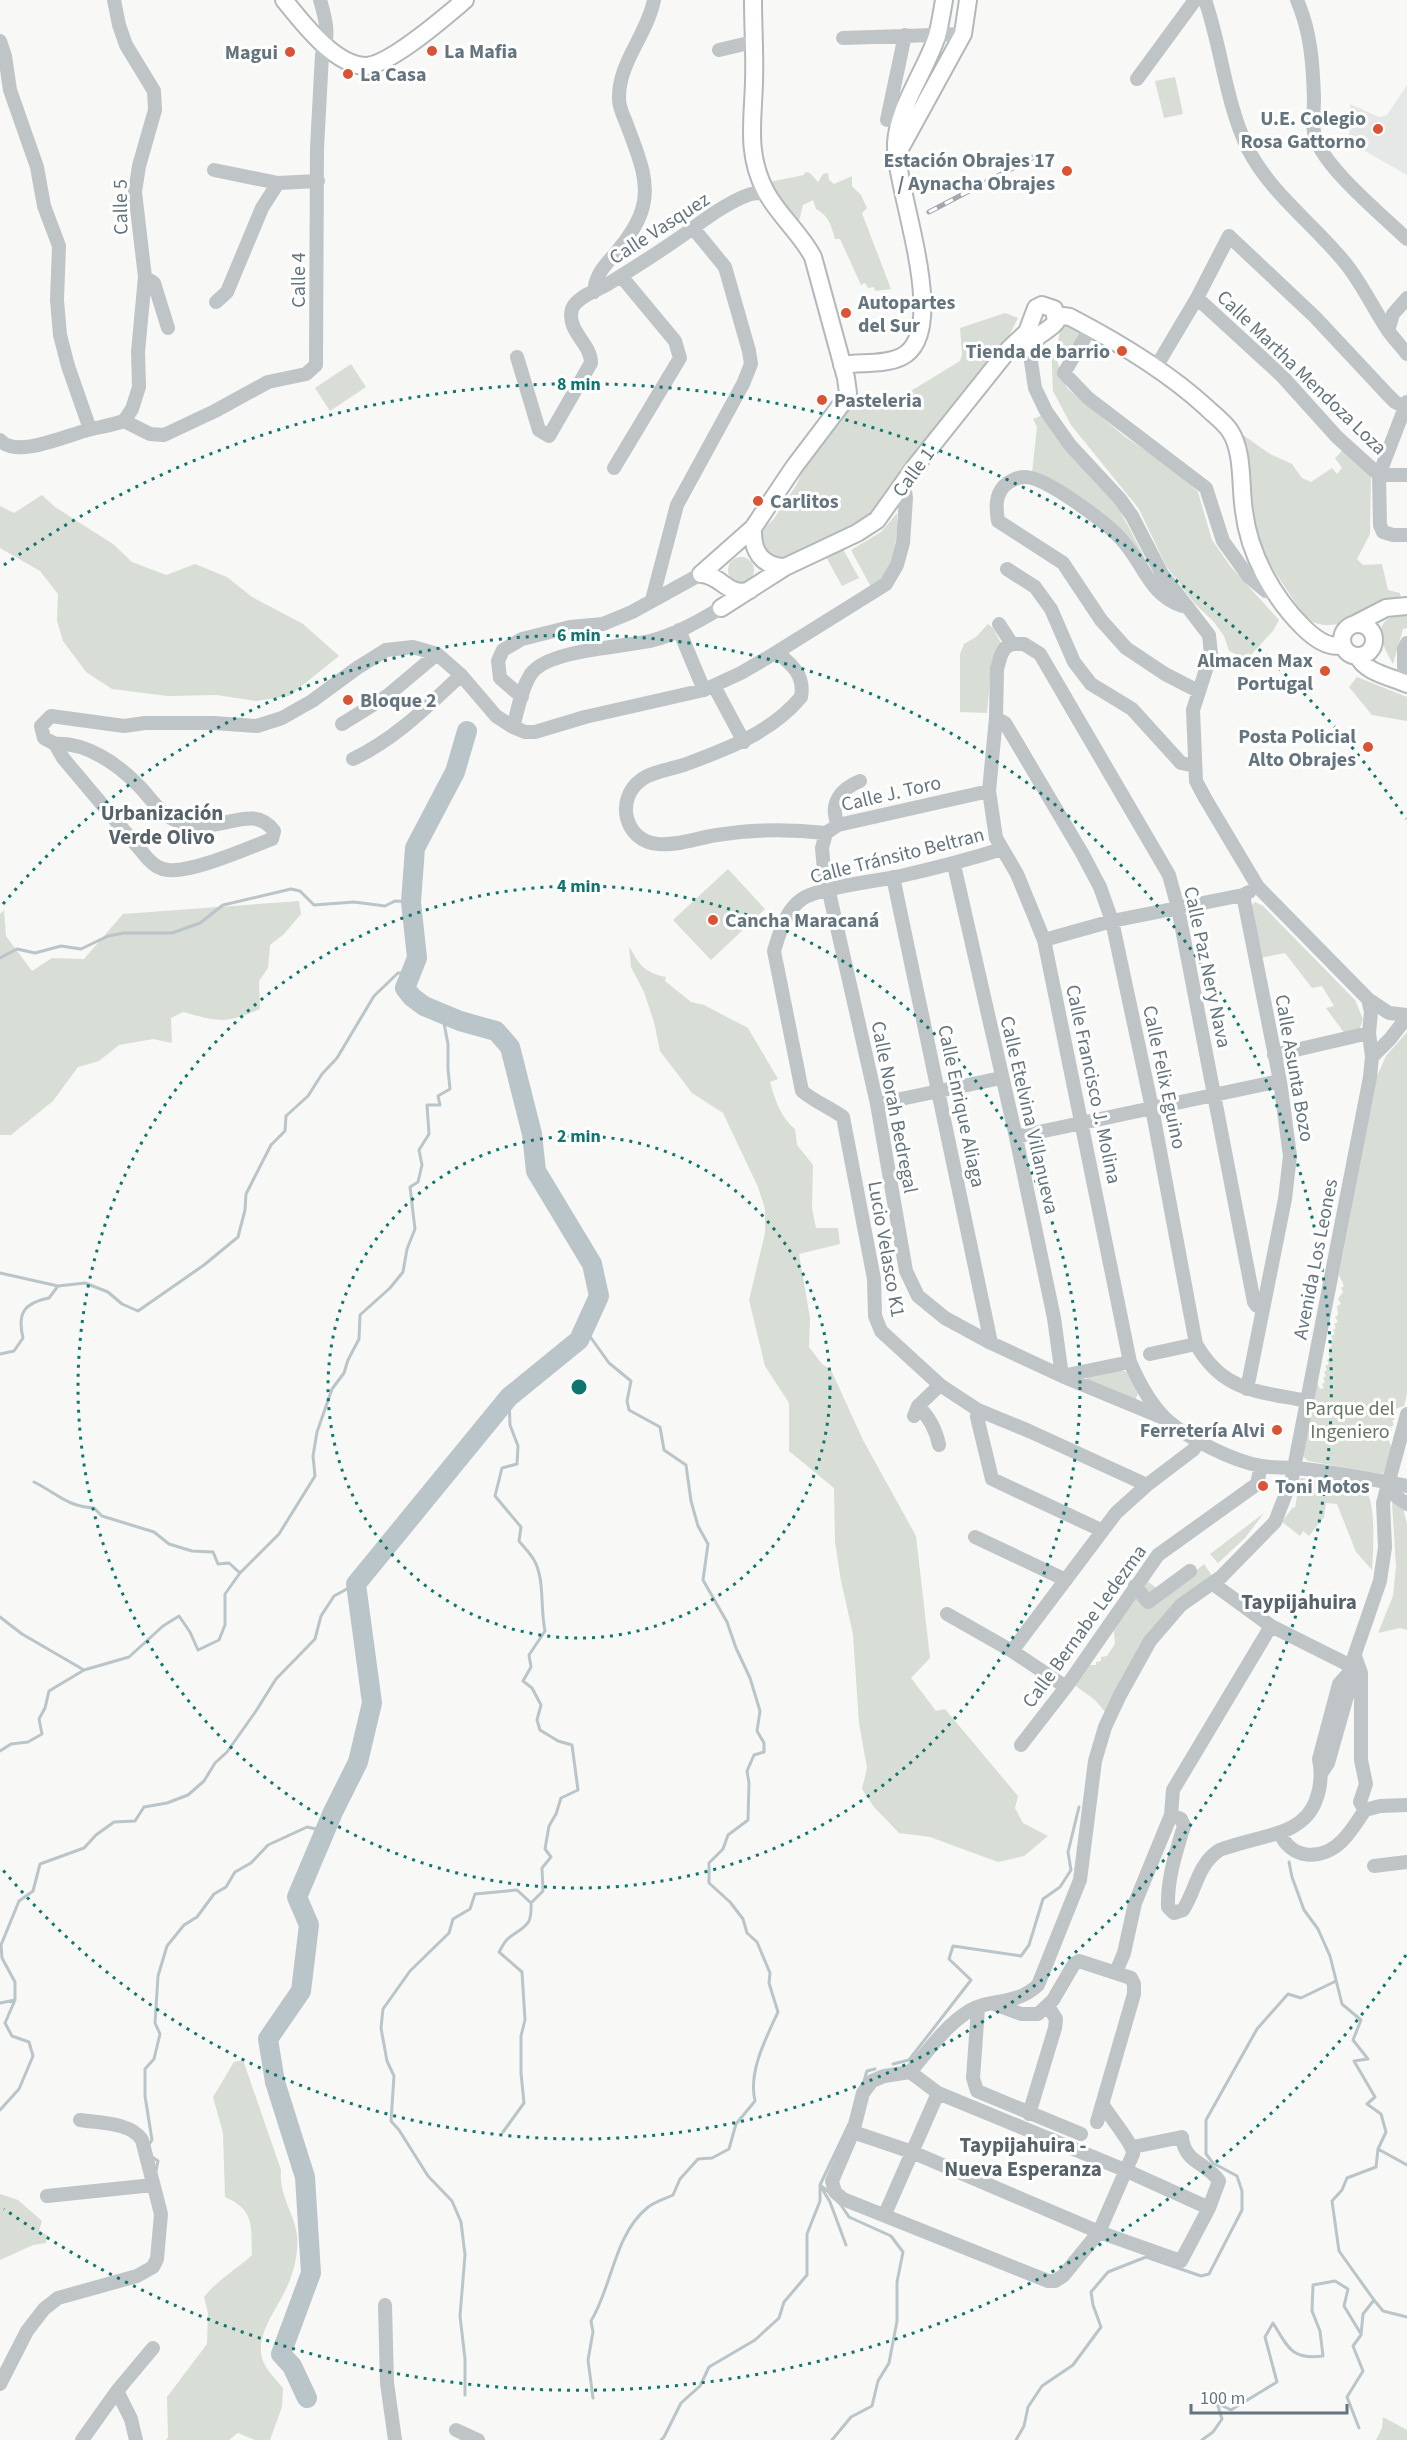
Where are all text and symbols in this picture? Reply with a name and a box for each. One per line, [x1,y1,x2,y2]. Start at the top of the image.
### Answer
place label: La Mafia [444,38,518,66]
place label: Magui [225,39,278,67]
marker: La Mafia [425,44,439,58]
marker: Magui [283,45,297,59]
place label: La Casa [360,61,426,89]
marker: La Casa [341,67,355,81]
place label: U.E. Colegio Rosa Gattorno [1240,105,1366,156]
marker: U.E. Colegio Rosa Gattorno [1371,122,1385,136]
place label: Estación Obrajes 17 / Aynacha Obrajes [883,147,1055,198]
marker: Estación Obrajes 17 / Aynacha Obrajes [1060,164,1074,178]
street label: Calle 5 [107,179,135,235]
street label: Calle Vasquez [604,186,715,272]
street label: Calle 4 [285,252,313,308]
street label: Calle Martha Mendoza Loza [1210,284,1393,461]
place label: Autopartes del Sur [857,289,956,340]
marker: Autopartes del Sur [839,306,853,320]
place label: Tienda de barrio [965,338,1110,366]
marker: Tienda de barrio [1115,344,1129,358]
text: 8 min [557,372,601,397]
place label: Pasteleria [834,387,922,415]
marker: Pasteleria [815,393,829,407]
street label: Calle 1 [886,442,941,503]
place label: Carlitos [770,488,839,516]
marker: Carlitos [751,494,765,508]
text: 6 min [557,623,601,648]
place label: Almacen Max Portugal [1196,647,1313,698]
marker: Almacen Max Portugal [1318,664,1332,678]
place label: Bloque 2 [360,687,437,715]
marker: Bloque 2 [341,693,355,707]
place label: Posta Policial Alto Obrajes [1238,723,1356,774]
marker: Posta Policial Alto Obrajes [1361,740,1375,754]
street label: Calle J. Toro [839,769,944,819]
district label: Urbanización Verde Olivo [101,798,223,852]
street label: Calle Tránsito Beltran [807,821,987,891]
text: 4 min [557,874,601,899]
street label: Calle Paz Nery Nava [1176,884,1238,1051]
place label: Cancha Maracaná [725,907,879,935]
marker: Cancha Maracaná [706,913,720,927]
street label: Calle Francisco J. Molina [1058,982,1128,1186]
street label: Calle Asunta Bozo [1267,992,1321,1144]
street label: Calle Felix Eguino [1135,1003,1193,1152]
street label: Calle Etelvina Villanueva [993,1013,1065,1217]
street label: Calle Norah Bedregal [864,1019,924,1196]
street label: Calle Enrique Aliaga [930,1022,992,1190]
text: 2 min [557,1124,601,1149]
street label: Avenida Los Leones [1287,1176,1345,1342]
street label: Lucio Velasco K1 [860,1179,912,1319]
centre of rings [569,1377,589,1397]
park label: Parque del Ingeniero [1305,1395,1395,1446]
place label: Ferretería Alvi [1140,1417,1265,1445]
marker: Ferretería Alvi [1270,1423,1284,1437]
place label: Toni Motos [1275,1473,1370,1501]
marker: Toni Motos [1256,1479,1270,1493]
street label: Calle Bernabe Ledezma [1016,1539,1154,1714]
district label: Taypijahuira [1241,1587,1357,1617]
district label: Taypijahuira - Nueva Esperanza [944,2130,1102,2184]
scale bar [1191,2377,1347,2415]
text: 100 m [1200,2386,1245,2411]

